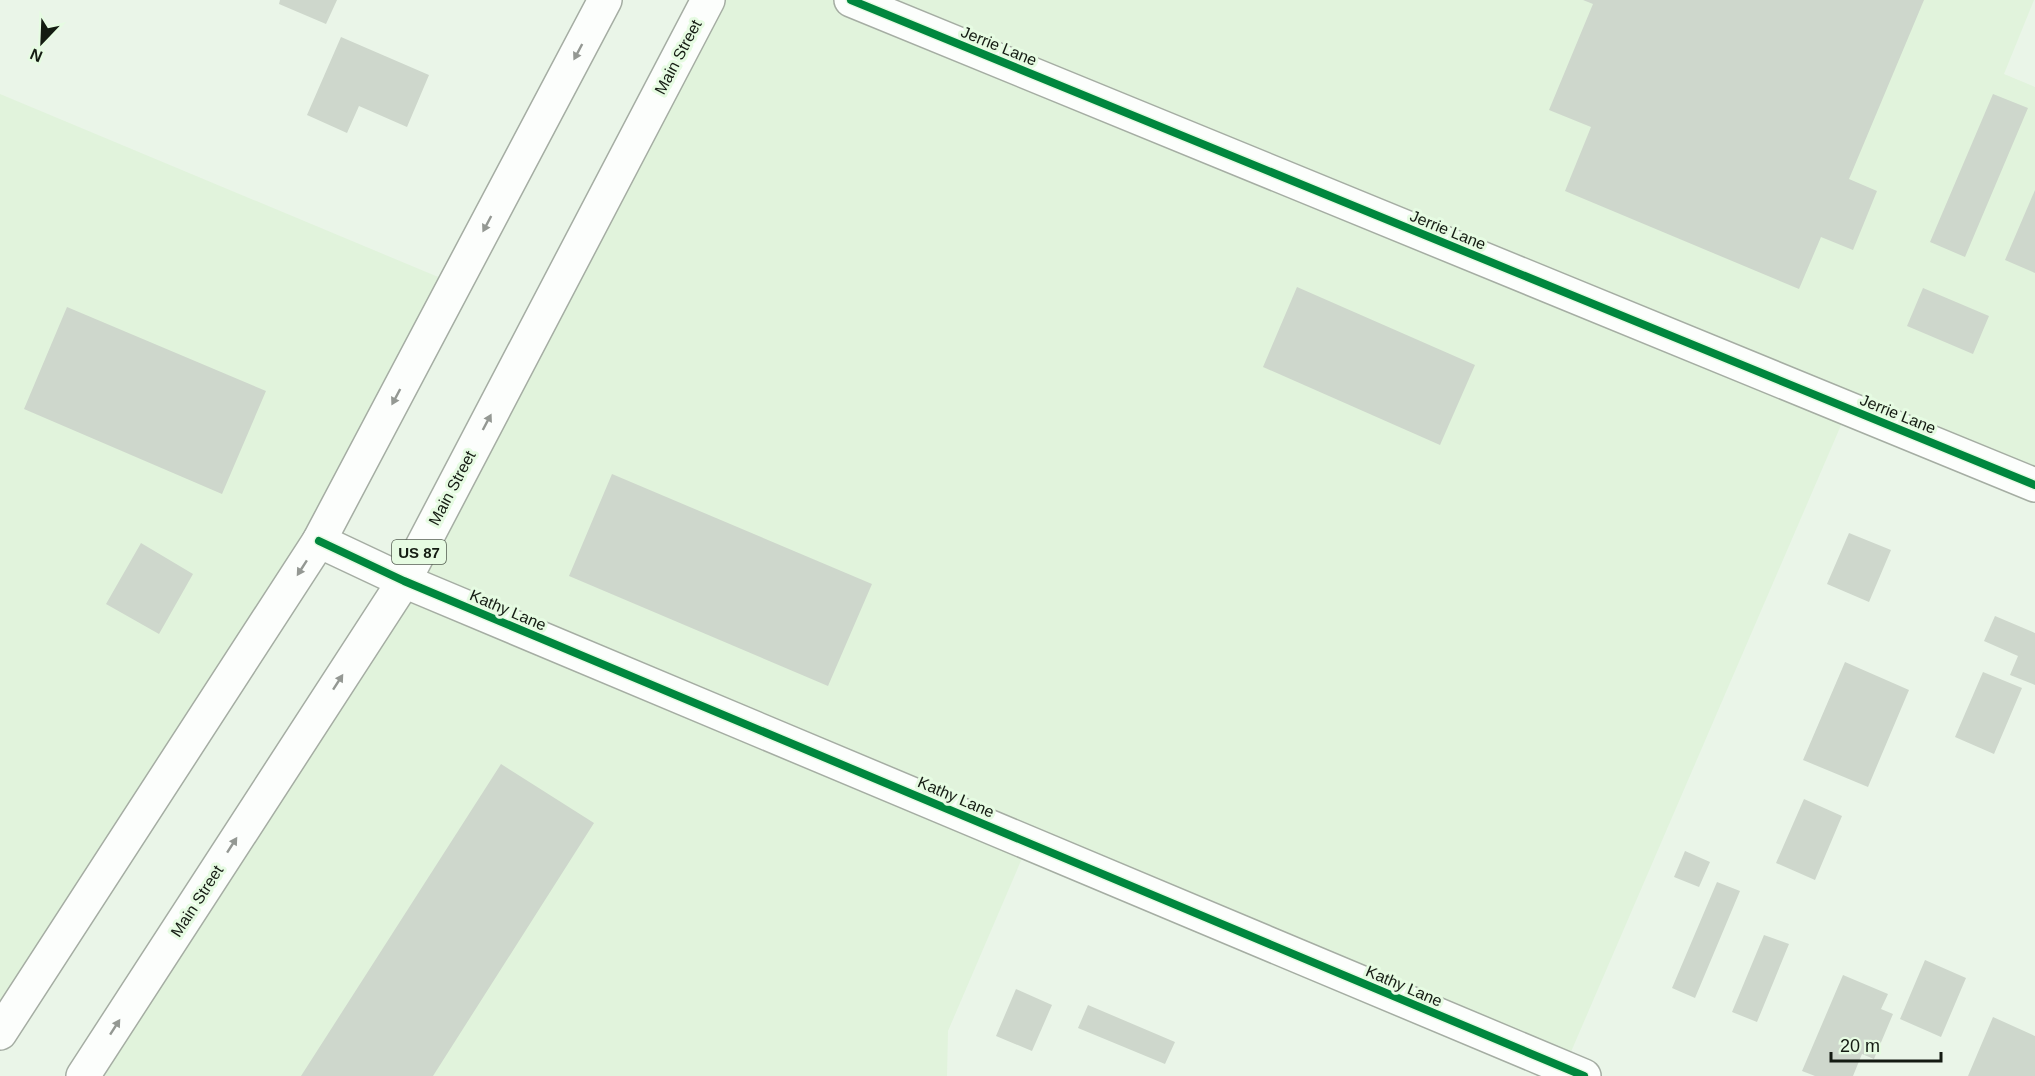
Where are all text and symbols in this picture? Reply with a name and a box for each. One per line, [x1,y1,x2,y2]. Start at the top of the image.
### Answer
north arrow [12,12,72,72]
street label: Main Street [651,16,705,97]
street label: Jerrie Lane [959,23,1039,69]
one-way arrow [573,43,582,60]
text: N [28,45,45,65]
street label: Jerrie Lane [1408,207,1488,253]
one-way arrow [482,216,492,233]
one-way arrow [391,388,400,405]
street label: Jerrie Lane [1858,391,1938,437]
one-way arrow [482,413,492,430]
street label: Main Street [425,447,479,528]
road number: US 87 [392,540,446,564]
one-way arrow [296,559,308,575]
street label: Kathy Lane [467,586,549,634]
one-way arrow [332,674,343,690]
street label: Kathy Lane [915,773,997,821]
one-way arrow [227,837,238,854]
street label: Main Street [168,862,227,940]
street label: Kathy Lane [1363,962,1445,1010]
one-way arrow [109,1019,120,1035]
scale bar [1831,1025,1940,1063]
text: 20 m [1840,1036,1880,1056]

